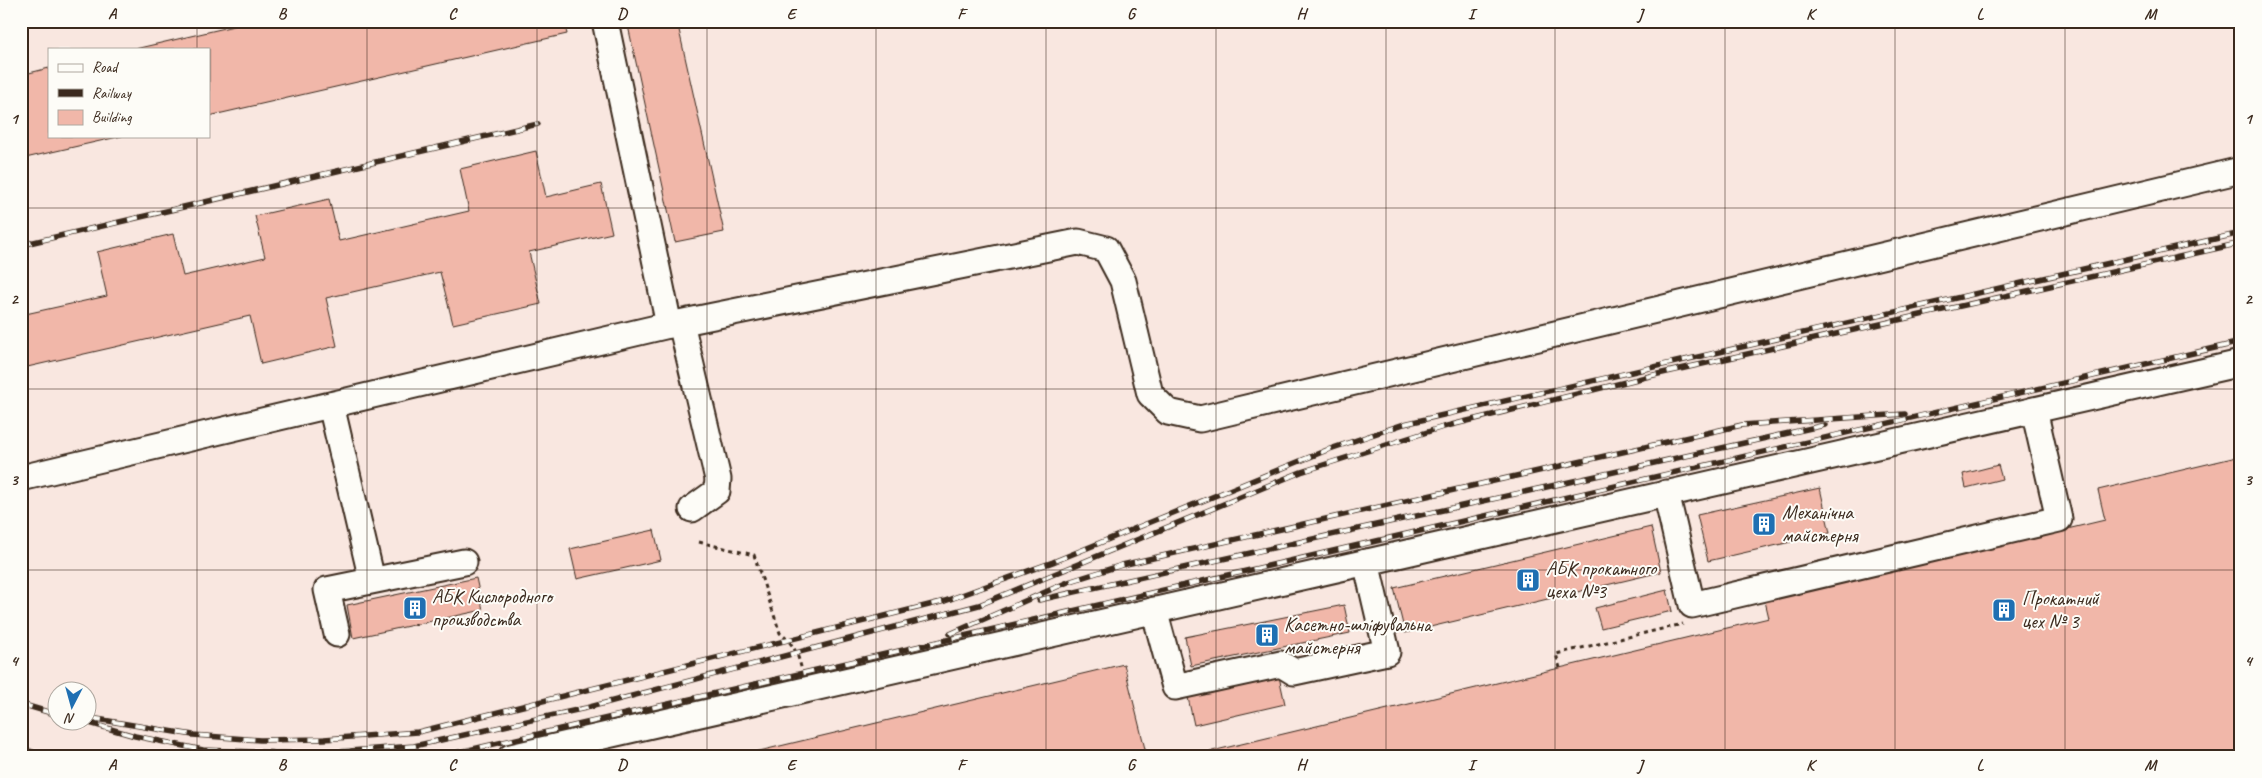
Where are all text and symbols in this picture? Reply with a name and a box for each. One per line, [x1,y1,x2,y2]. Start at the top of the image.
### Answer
text: A [108,4,118,24]
text: B [278,4,288,24]
text: C [448,4,458,24]
text: D [617,4,628,24]
text: E [787,4,798,24]
text: F [957,4,968,24]
text: G [1127,4,1137,24]
text: H [1296,4,1308,24]
text: I [1468,4,1478,24]
text: J [1636,4,1645,24]
text: K [1806,4,1818,24]
text: L [1977,4,1985,24]
text: M [2144,4,2158,24]
legend [48,48,210,138]
text: Road [92,58,119,77]
text: Railway [92,84,133,103]
text: Building [92,108,132,127]
text: 1 [10,109,19,129]
text: 1 [2244,109,2253,129]
text: 2 [10,289,19,309]
text: 2 [2244,289,2253,309]
text: 3 [10,470,19,490]
text: 3 [2244,470,2253,490]
place label: Механічна майстерня [1782,500,1859,548]
building icon: Механічна майстерня [1751,511,1777,537]
place label: АБК прокатного цеха №3 [1546,556,1657,604]
building icon: АБК прокатного цеха №3 [1515,567,1541,593]
place label: АБК Кислородного производства [432,584,554,632]
place label: Прокатний цех № 3 [2022,586,2101,634]
building icon: АБК Кислородного производства [402,595,428,621]
building icon: Прокатний цех № 3 [1991,597,2017,623]
place label: Касетно-шліфувальна майстерня [1284,612,1433,660]
building icon: Касетно-шліфувальна майстерня [1254,622,1280,648]
text: 4 [10,651,19,671]
text: 4 [2244,651,2253,671]
north arrow [48,680,98,730]
text: N [63,709,76,727]
text: A [108,755,118,775]
text: B [278,755,288,775]
text: C [448,755,458,775]
text: D [617,755,628,775]
text: E [787,755,798,775]
text: F [957,755,968,775]
text: G [1127,755,1137,775]
text: H [1296,755,1308,775]
text: I [1468,755,1478,775]
text: J [1636,755,1645,775]
text: K [1806,755,1818,775]
text: L [1977,755,1985,775]
text: M [2144,755,2158,775]

